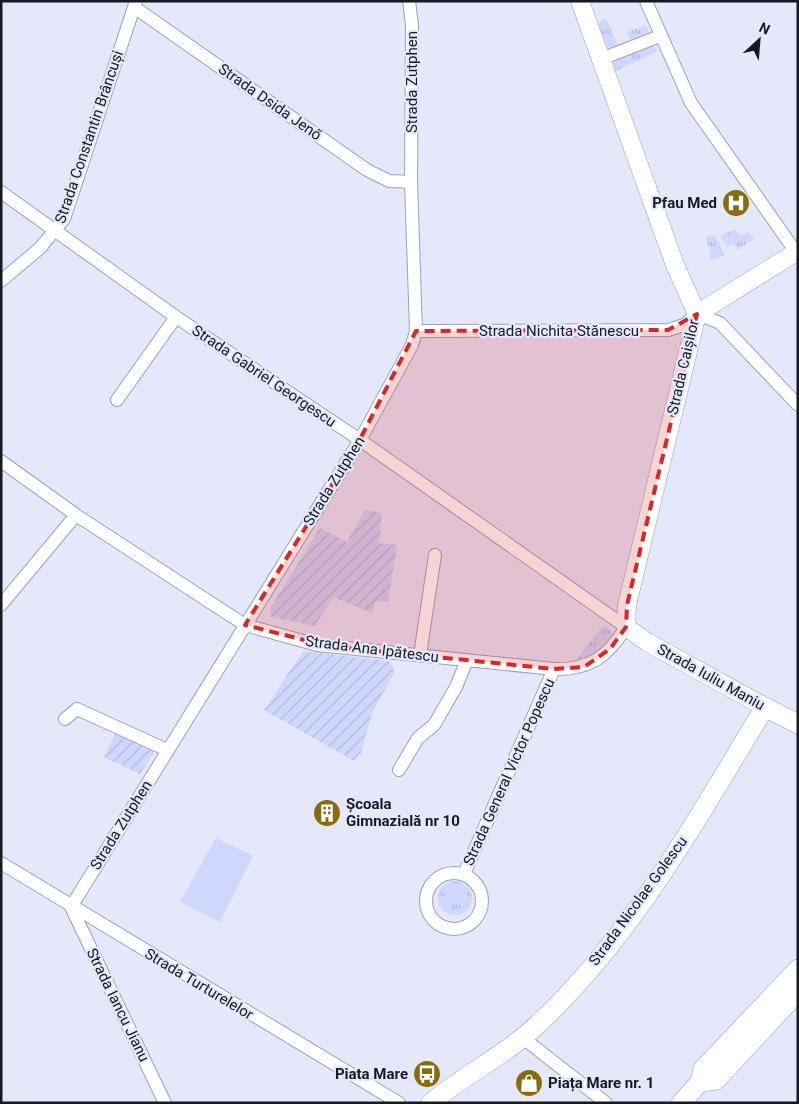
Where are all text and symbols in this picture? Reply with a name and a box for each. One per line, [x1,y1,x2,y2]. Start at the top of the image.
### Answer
north arrow [734,15,784,65]
text: N [757,19,773,38]
street label: Strada Zutphen [403,31,421,133]
street label: Strada Constantin Brâncuși [51,48,127,226]
street label: Strada Dsida Jenő [215,60,325,144]
hospital icon: Pfau Med [721,188,751,218]
place label: Pfau Med [652,194,717,212]
street label: Strada Caișilor [663,318,703,416]
street label: Strada Gabriel Georgescu [189,321,339,431]
street label: Strada Nichita Stănescu [479,322,639,340]
street label: Strada Zutphen [299,433,369,529]
street label: Strada Ana Ipătescu [304,632,440,666]
street label: Strada Iuliu Maniu [654,640,768,714]
street label: Strada General Victor Popescu [459,676,559,868]
street label: Strada Zutphen [86,777,156,873]
place label: Școala Gimnazială nr 10 [346,795,460,830]
building icon: Școala Gimnazială nr 10 [312,798,342,828]
street label: Strada Nicolae Golescu [585,833,691,969]
street label: Strada Turturelelor [141,944,257,1024]
street label: Strada Iancu Jianu [83,945,153,1065]
bus stop icon: Piata Mare [412,1059,442,1089]
place label: Piata Mare [335,1065,408,1083]
shop icon: Piața Mare nr. 1 [514,1068,544,1098]
place label: Piața Mare nr. 1 [548,1074,654,1092]

